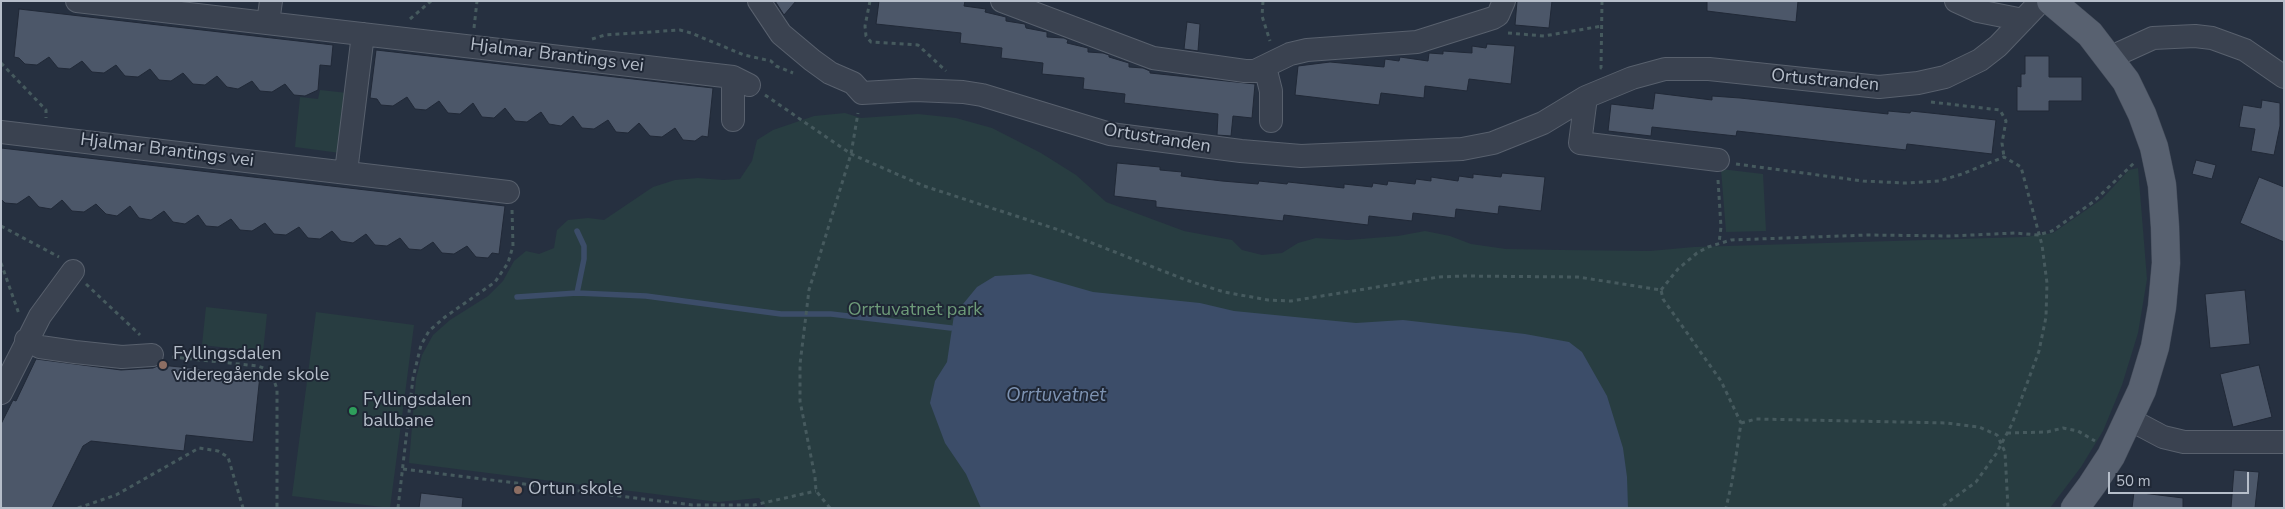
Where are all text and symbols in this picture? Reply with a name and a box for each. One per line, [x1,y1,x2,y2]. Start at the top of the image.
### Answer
street label: Hjalmar Brantings vei [469,35,645,77]
street label: Ortustranden [1770,66,1880,96]
street label: Ortustranden [1102,120,1212,158]
street label: Hjalmar Brantings vei [79,130,255,172]
park label: Orrtuvatnet park [848,300,982,322]
place label: Fyllingsdalen videregående skole [173,344,329,386]
marker: Fyllingsdalen videregående skole [157,359,169,371]
water label: Orrtuvatnet [1006,385,1106,407]
place label: Fyllingsdalen ballbane [363,390,471,432]
marker: Fyllingsdalen ballbane [347,405,359,417]
scale bar [2110,462,2251,494]
text: 50 m [2116,471,2151,491]
place label: Ortun skole [528,479,622,501]
marker: Ortun skole [512,484,524,496]

